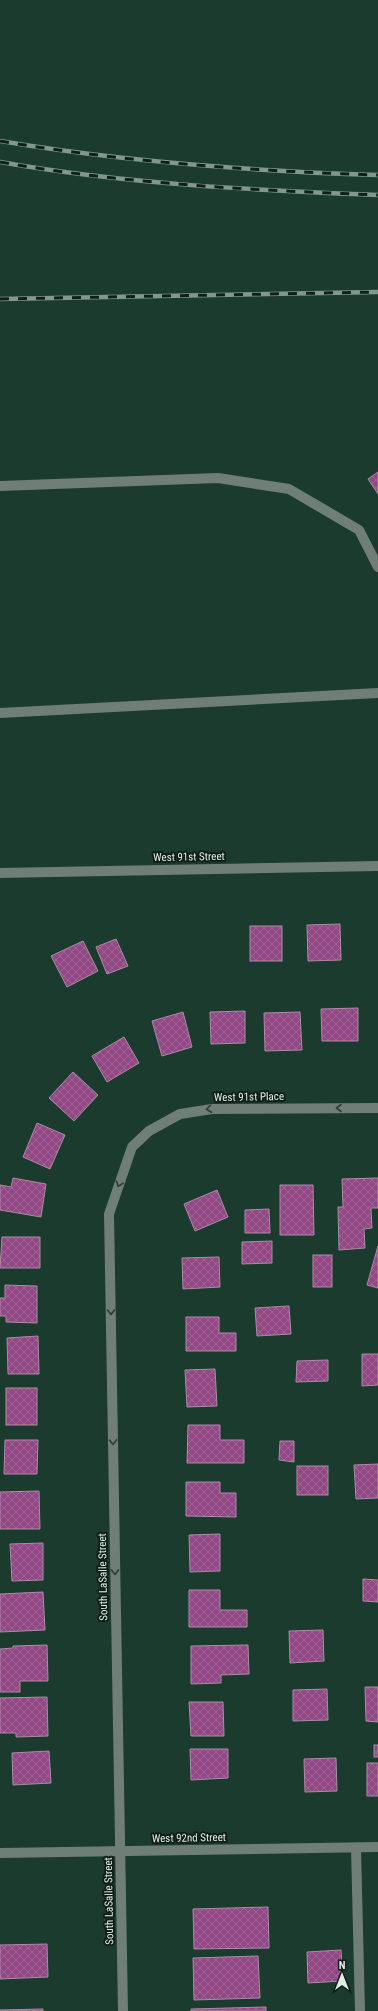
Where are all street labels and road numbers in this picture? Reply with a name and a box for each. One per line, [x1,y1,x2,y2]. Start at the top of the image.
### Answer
street label: West 91st Street [153,850,225,864]
street label: West 91st Place [214,1090,284,1104]
street label: South LaSalle Street [96,1533,110,1621]
street label: West 92nd Street [152,1831,226,1845]
street label: South LaSalle Street [102,1857,116,1945]

